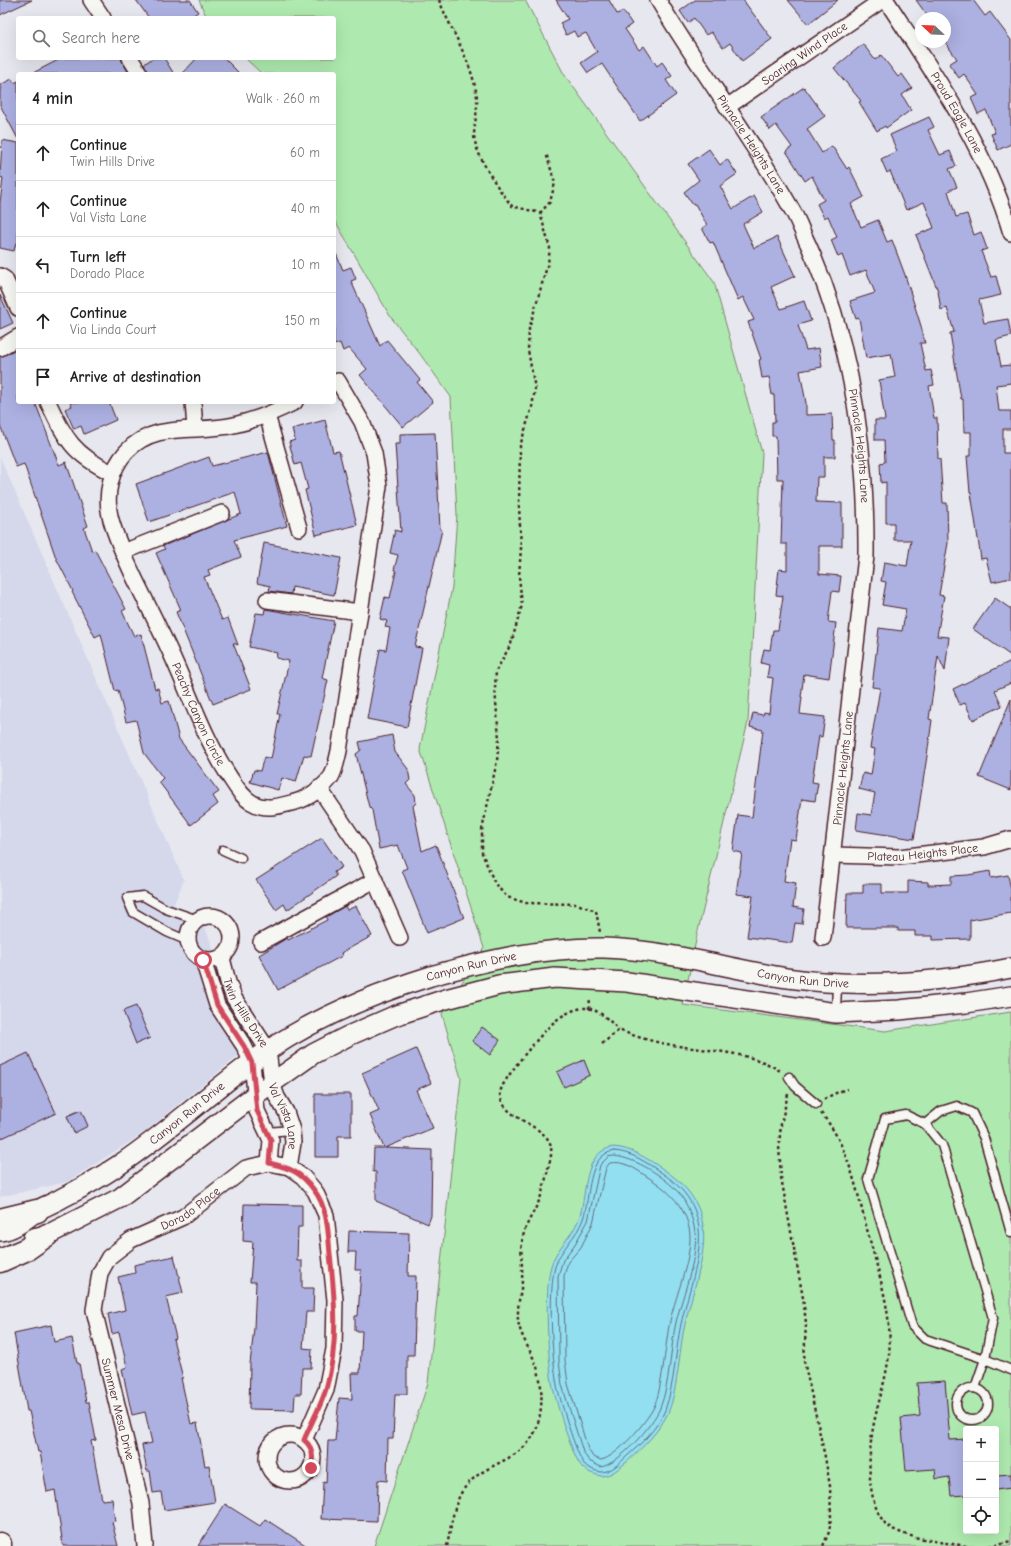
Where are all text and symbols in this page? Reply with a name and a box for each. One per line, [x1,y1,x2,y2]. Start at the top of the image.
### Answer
north arrow [915,12,951,48]
search box [16,16,336,60]
street label: Soaring Wind Place [759,19,850,88]
icon: search [30,27,52,49]
text: Search here [62,29,140,47]
street label: Proud Eagle Lane [928,70,985,156]
text: 4 min [32,89,73,108]
text: Walk · 260 m [246,91,320,106]
street label: Pinnacle Heights Lane [714,92,788,196]
text: Continue [70,136,127,154]
icon: ahead [32,142,54,164]
text: 60 m [290,145,320,160]
text: Twin Hills Drive [70,154,155,169]
text: Continue [70,192,127,210]
icon: ahead [32,198,54,220]
text: 40 m [291,201,320,216]
text: Val Vista Lane [70,210,147,225]
text: Turn left [70,248,126,266]
icon: left [32,254,54,276]
text: 10 m [292,257,320,272]
text: Dorado Place [70,266,144,281]
text: Continue [70,304,127,322]
icon: ahead [32,310,54,332]
text: 150 m [285,313,320,328]
text: Via Linda Court [70,322,156,337]
icon: arrive [32,366,54,388]
text: Arrive at destination [70,368,201,386]
street label: Pinnacle Heights Lane [846,388,872,503]
street label: Peachy Canyon Circle [169,660,228,768]
street label: Pinnacle Heights Lane [830,710,856,826]
street label: Plateau Heights Place [867,841,979,864]
street label: Canyon Run Drive [424,949,517,984]
route start [194,951,212,969]
street label: Canyon Run Drive [756,966,849,990]
street label: Twin Hills Drive [220,976,271,1050]
street label: Canyon Run Drive [147,1079,227,1148]
street label: Val Vista Lane [266,1081,300,1151]
street label: Dorado Place [158,1184,223,1233]
street label: Summer Mesa Drive [99,1357,137,1461]
map controls [963,1426,999,1534]
button: + [963,1426,999,1462]
route end [302,1459,320,1477]
button: − [963,1462,999,1498]
button: locate [963,1498,999,1534]

